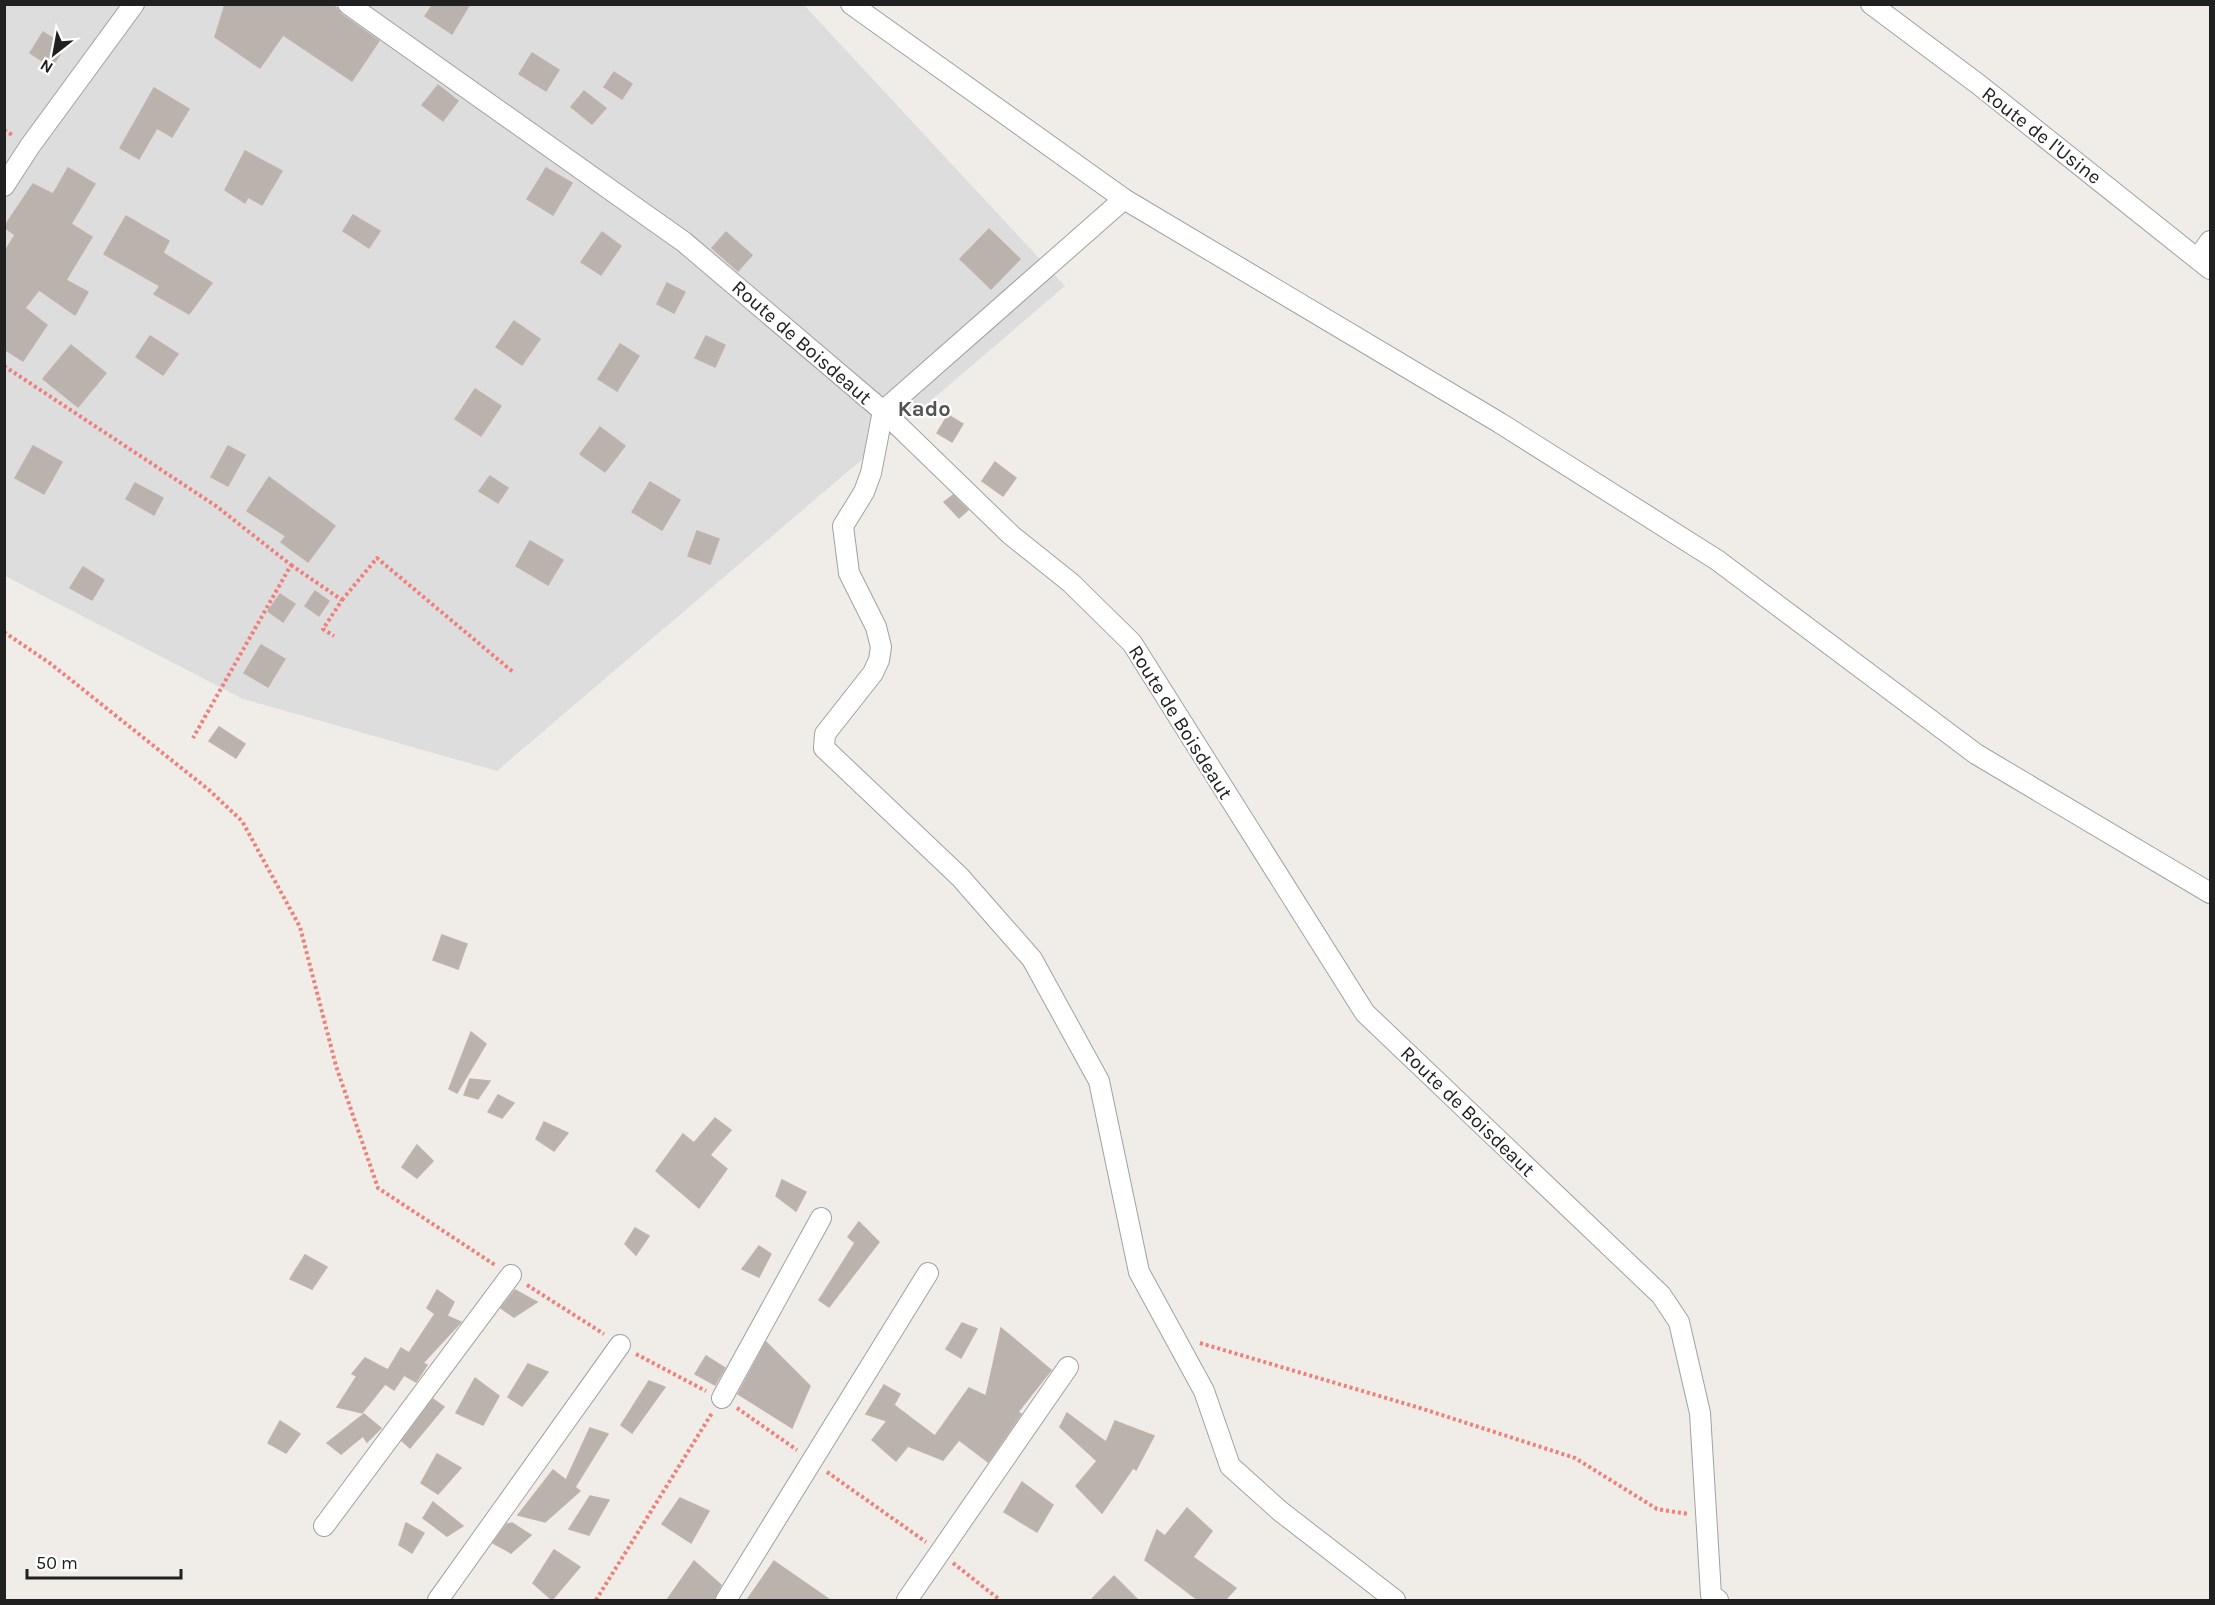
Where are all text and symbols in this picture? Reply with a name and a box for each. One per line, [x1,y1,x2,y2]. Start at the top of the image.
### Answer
north arrow [24,24,84,84]
text: N [37,55,56,78]
street label: Route de l'Usine [1978,82,2106,189]
street label: Route de Boisdeaut [727,276,876,410]
district label: Kado [897,396,951,422]
street label: Route de Boisdeaut [1124,641,1238,804]
street label: Route de Boisdeaut [1396,1042,1540,1182]
scale bar [27,1542,182,1580]
text: 50 m [36,1552,78,1574]

